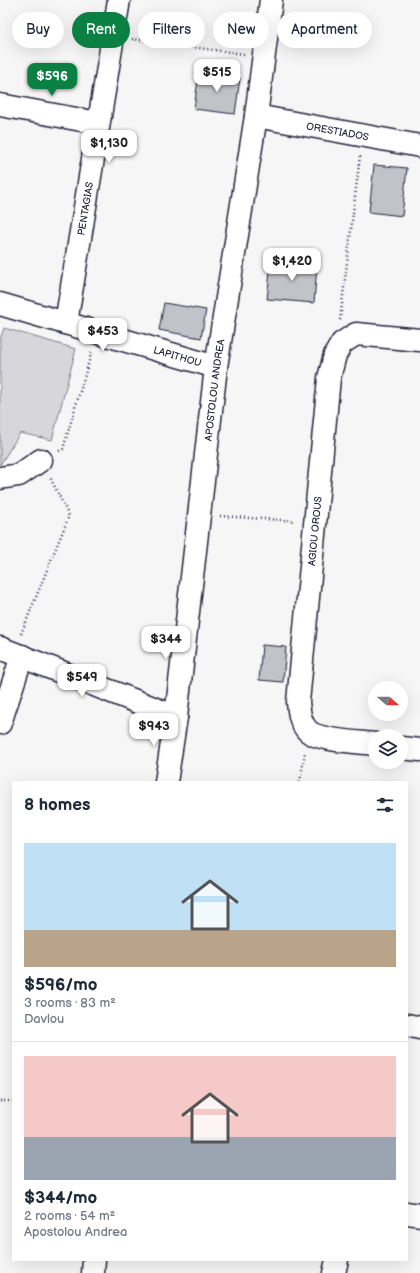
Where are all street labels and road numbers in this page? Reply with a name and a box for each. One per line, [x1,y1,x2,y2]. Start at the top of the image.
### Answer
street label: ORESTIADOS [305,120,370,144]
street label: PENTAGIAS [75,181,96,236]
street label: APOSTOLOU ANDREA [203,337,228,442]
street label: LAPITHOU [152,344,203,369]
street label: AGIOU OROUS [306,496,325,566]

